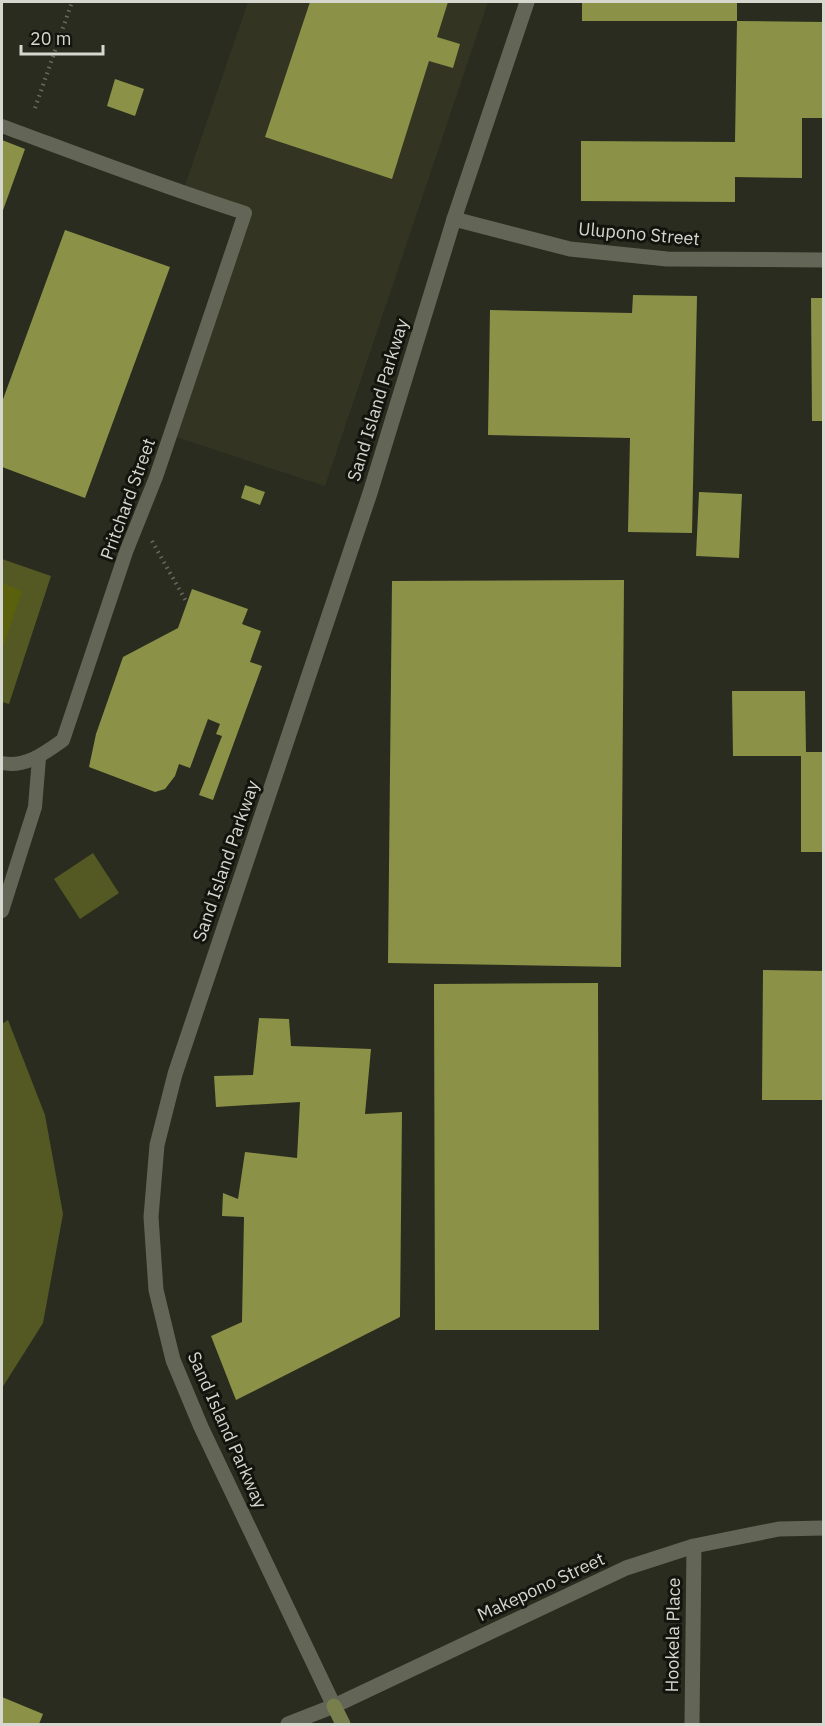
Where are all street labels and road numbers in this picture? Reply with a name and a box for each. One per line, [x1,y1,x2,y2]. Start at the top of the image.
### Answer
street label: Ulupono Street [577,217,701,250]
street label: Sand Island Parkway [342,316,413,484]
street label: Pritchard Street [95,435,160,563]
street label: Sand Island Parkway [187,777,264,944]
street label: Sand Island Parkway [183,1348,272,1512]
street label: Makepono Street [474,1547,608,1626]
street label: Hookela Place [660,1577,685,1693]

